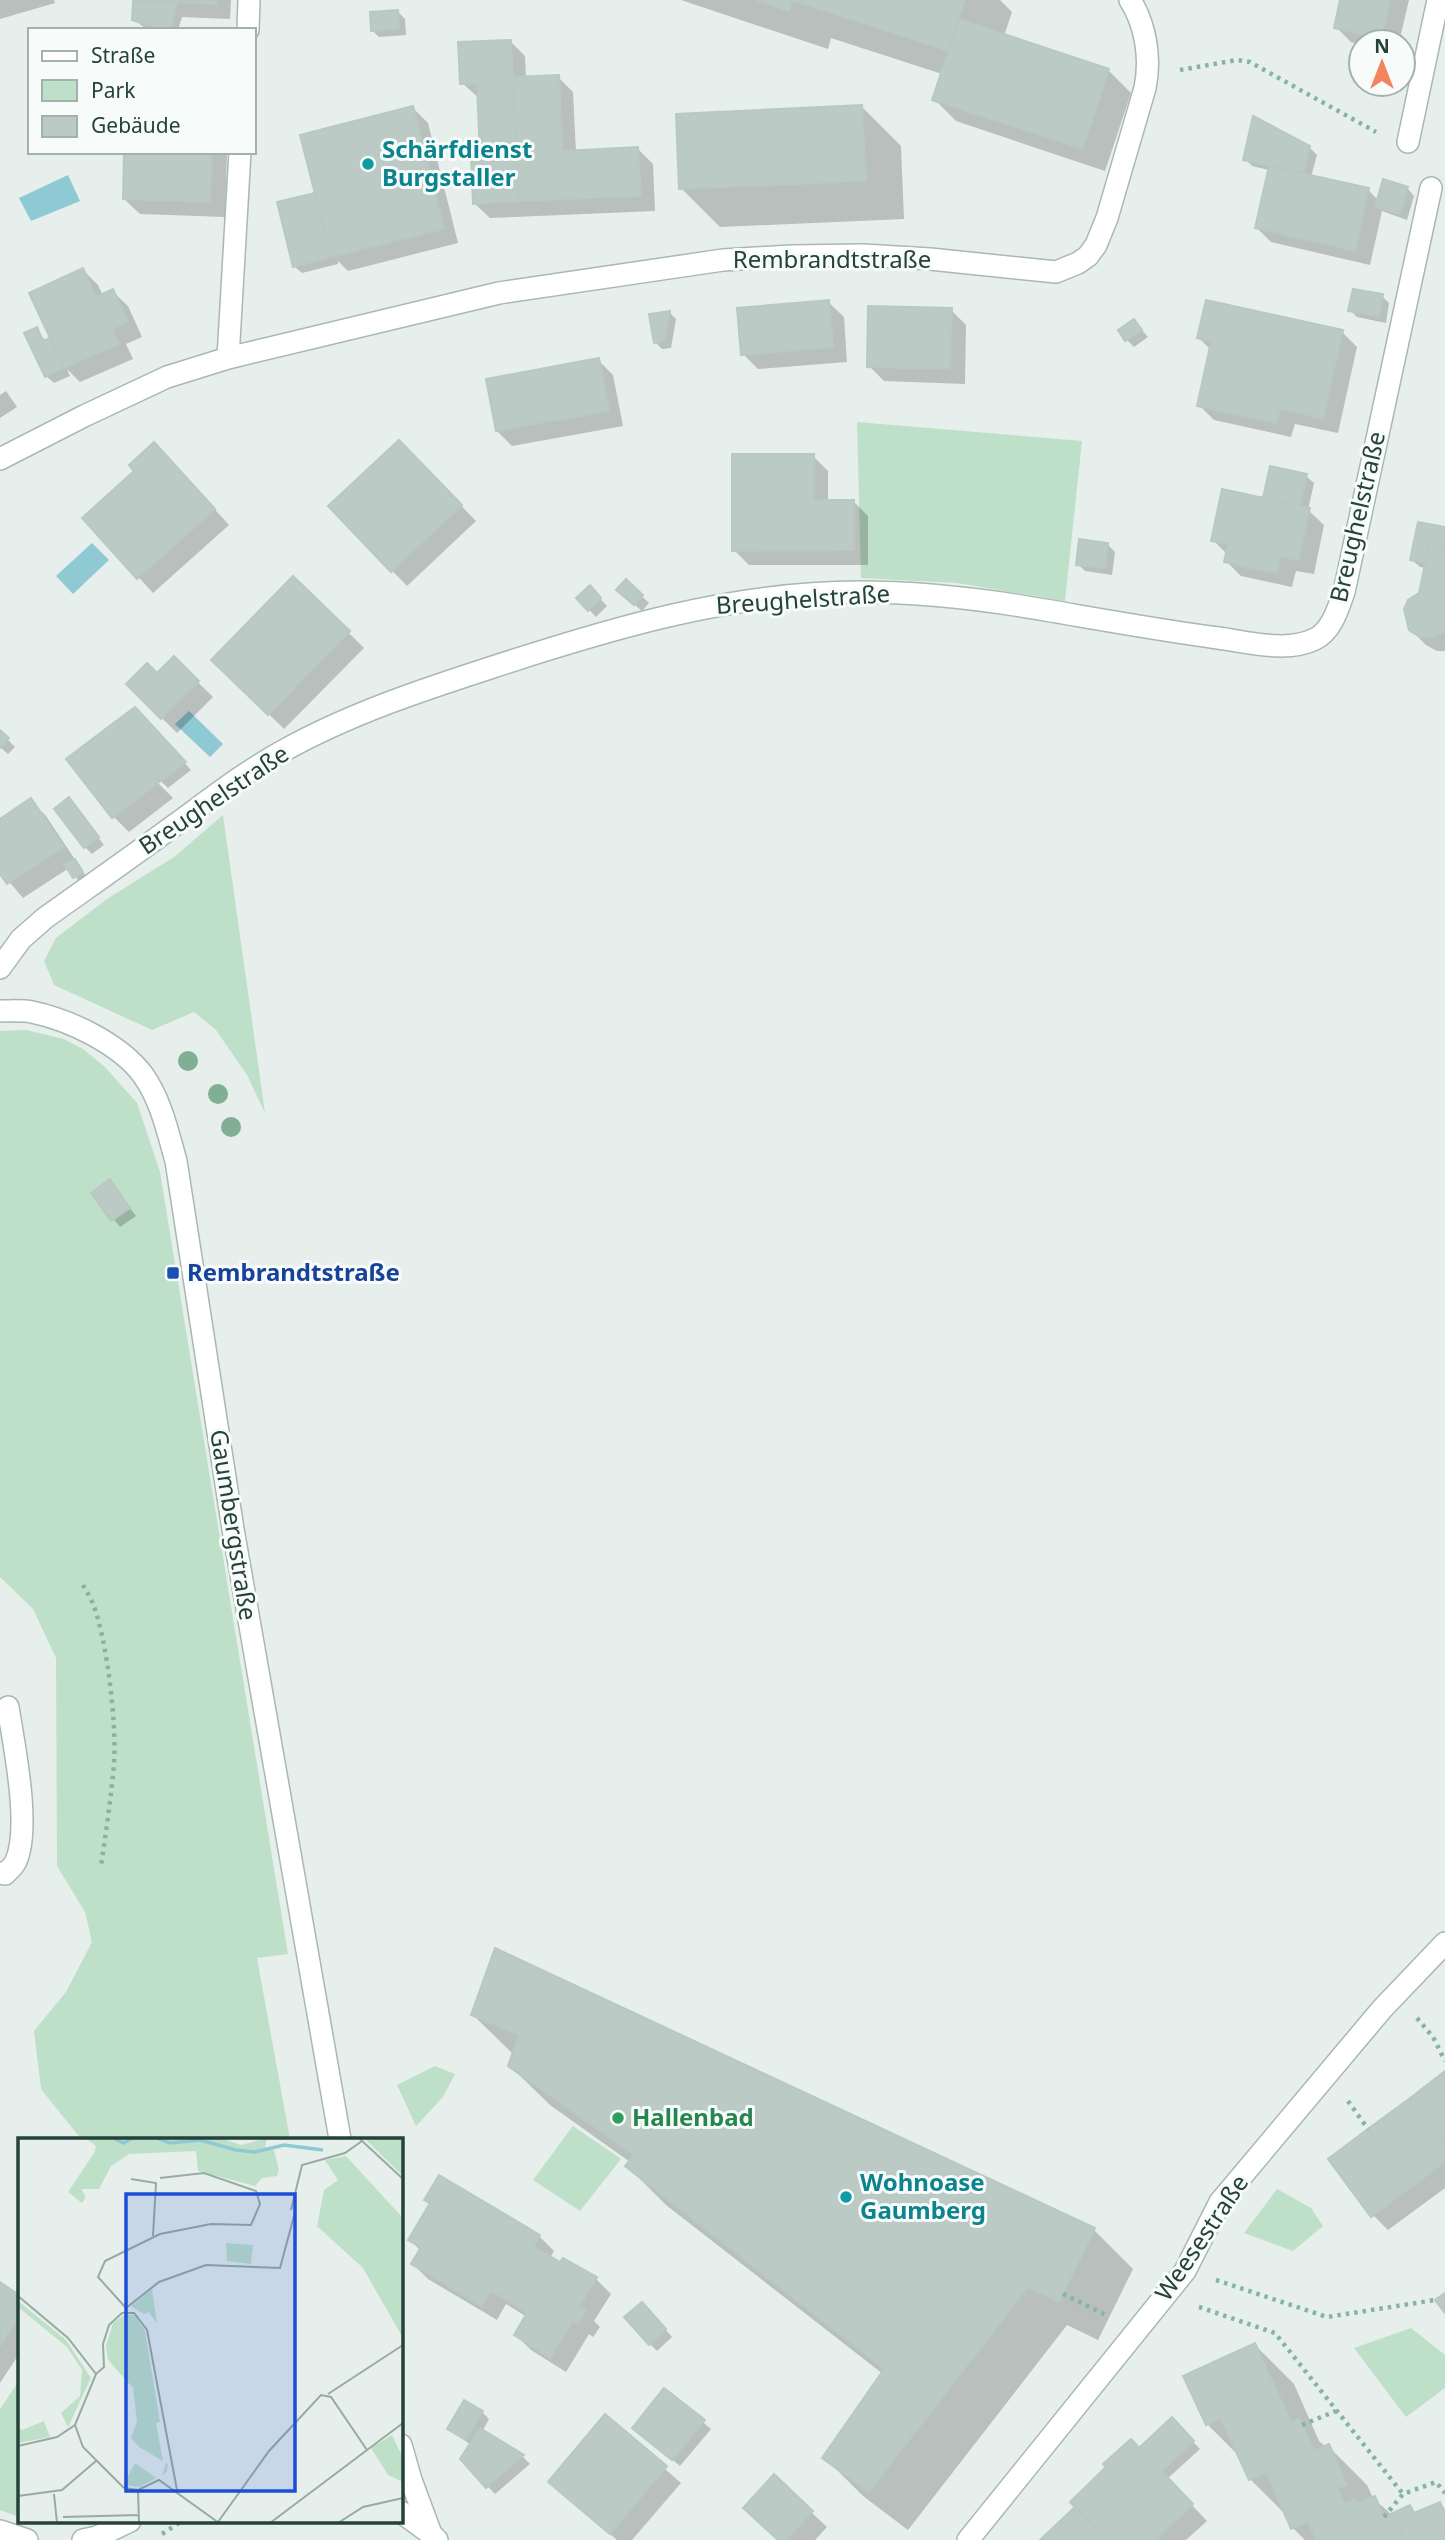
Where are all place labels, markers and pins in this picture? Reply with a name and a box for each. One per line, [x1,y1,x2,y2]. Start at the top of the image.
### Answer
place label: Schärfdienst Burgstaller [382,132,532,193]
marker: Schärfdienst Burgstaller [360,156,376,172]
place label: Rembrandtstraße [187,1255,400,1288]
marker: Rembrandtstraße [165,1265,181,1281]
place label: Hallenbad [632,2100,754,2133]
marker: Hallenbad [610,2110,626,2126]
place label: Wohnoase Gaumberg [860,2165,986,2226]
marker: Wohnoase Gaumberg [838,2189,854,2205]

